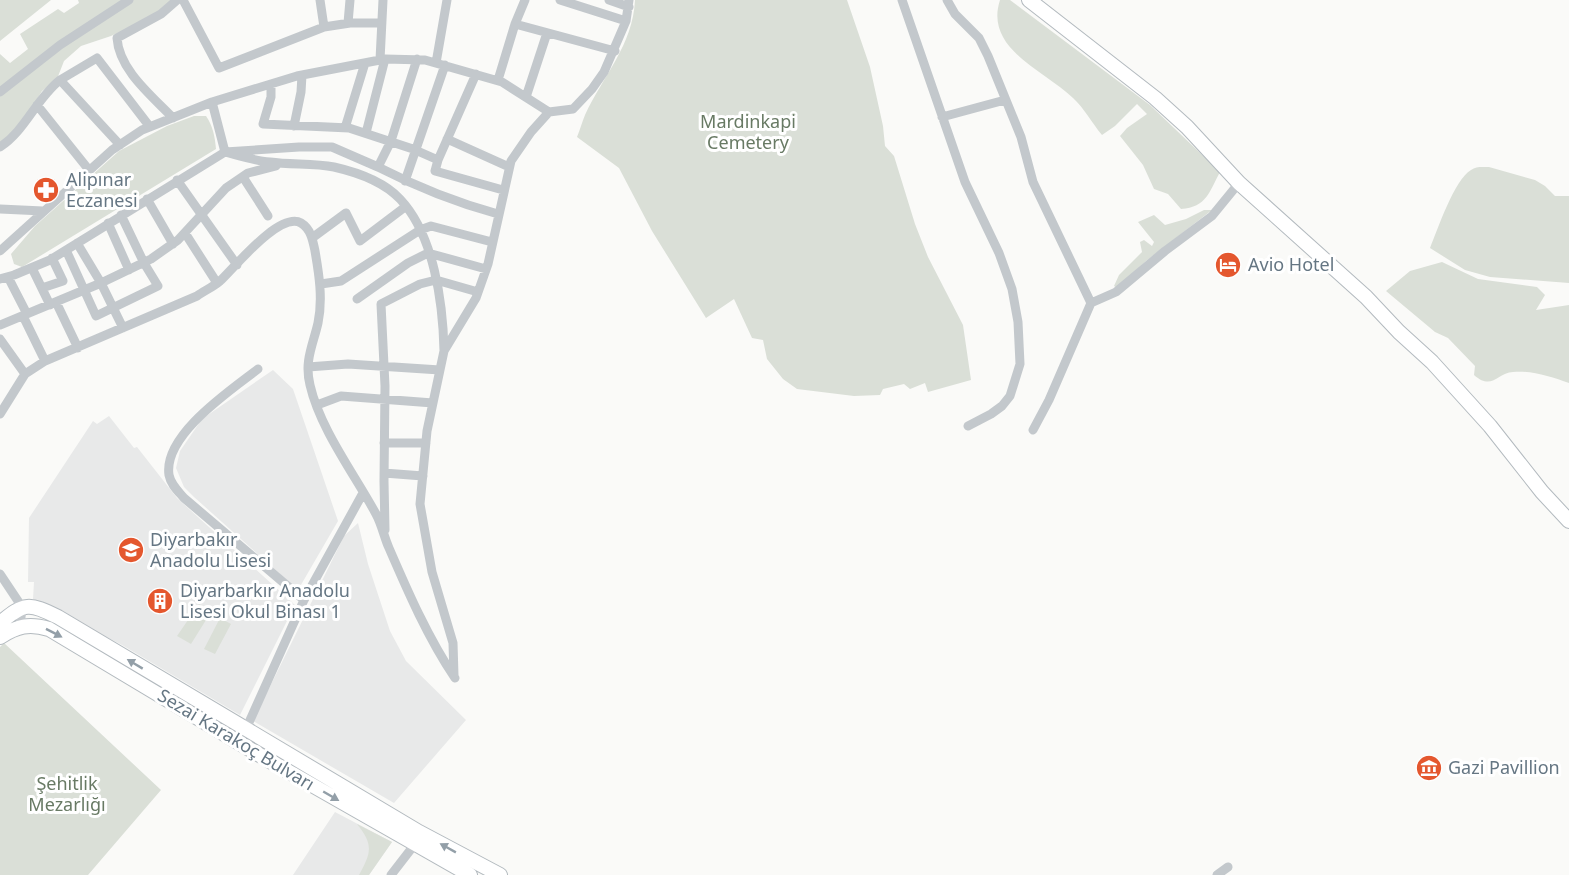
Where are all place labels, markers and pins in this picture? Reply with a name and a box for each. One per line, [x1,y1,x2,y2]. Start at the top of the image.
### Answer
place label: Alipınar Eczanesi [66,167,138,212]
pharmacy icon: Alipınar Eczanesi [31,175,61,205]
hotel icon: Avio Hotel [1213,250,1243,280]
place label: Avio Hotel [1248,252,1334,276]
place label: Diyarbakır Anadolu Lisesi [150,527,271,572]
school or university icon: Diyarbakır Anadolu Lisesi [116,535,146,565]
place label: Diyarbarkır Anadolu Lisesi Okul Binası 1 [180,578,350,623]
building icon: Diyarbarkır Anadolu Lisesi Okul Binası 1 [145,586,175,616]
museum icon: Gazi Pavillion [1414,753,1444,783]
place label: Gazi Pavillion [1448,755,1560,779]

